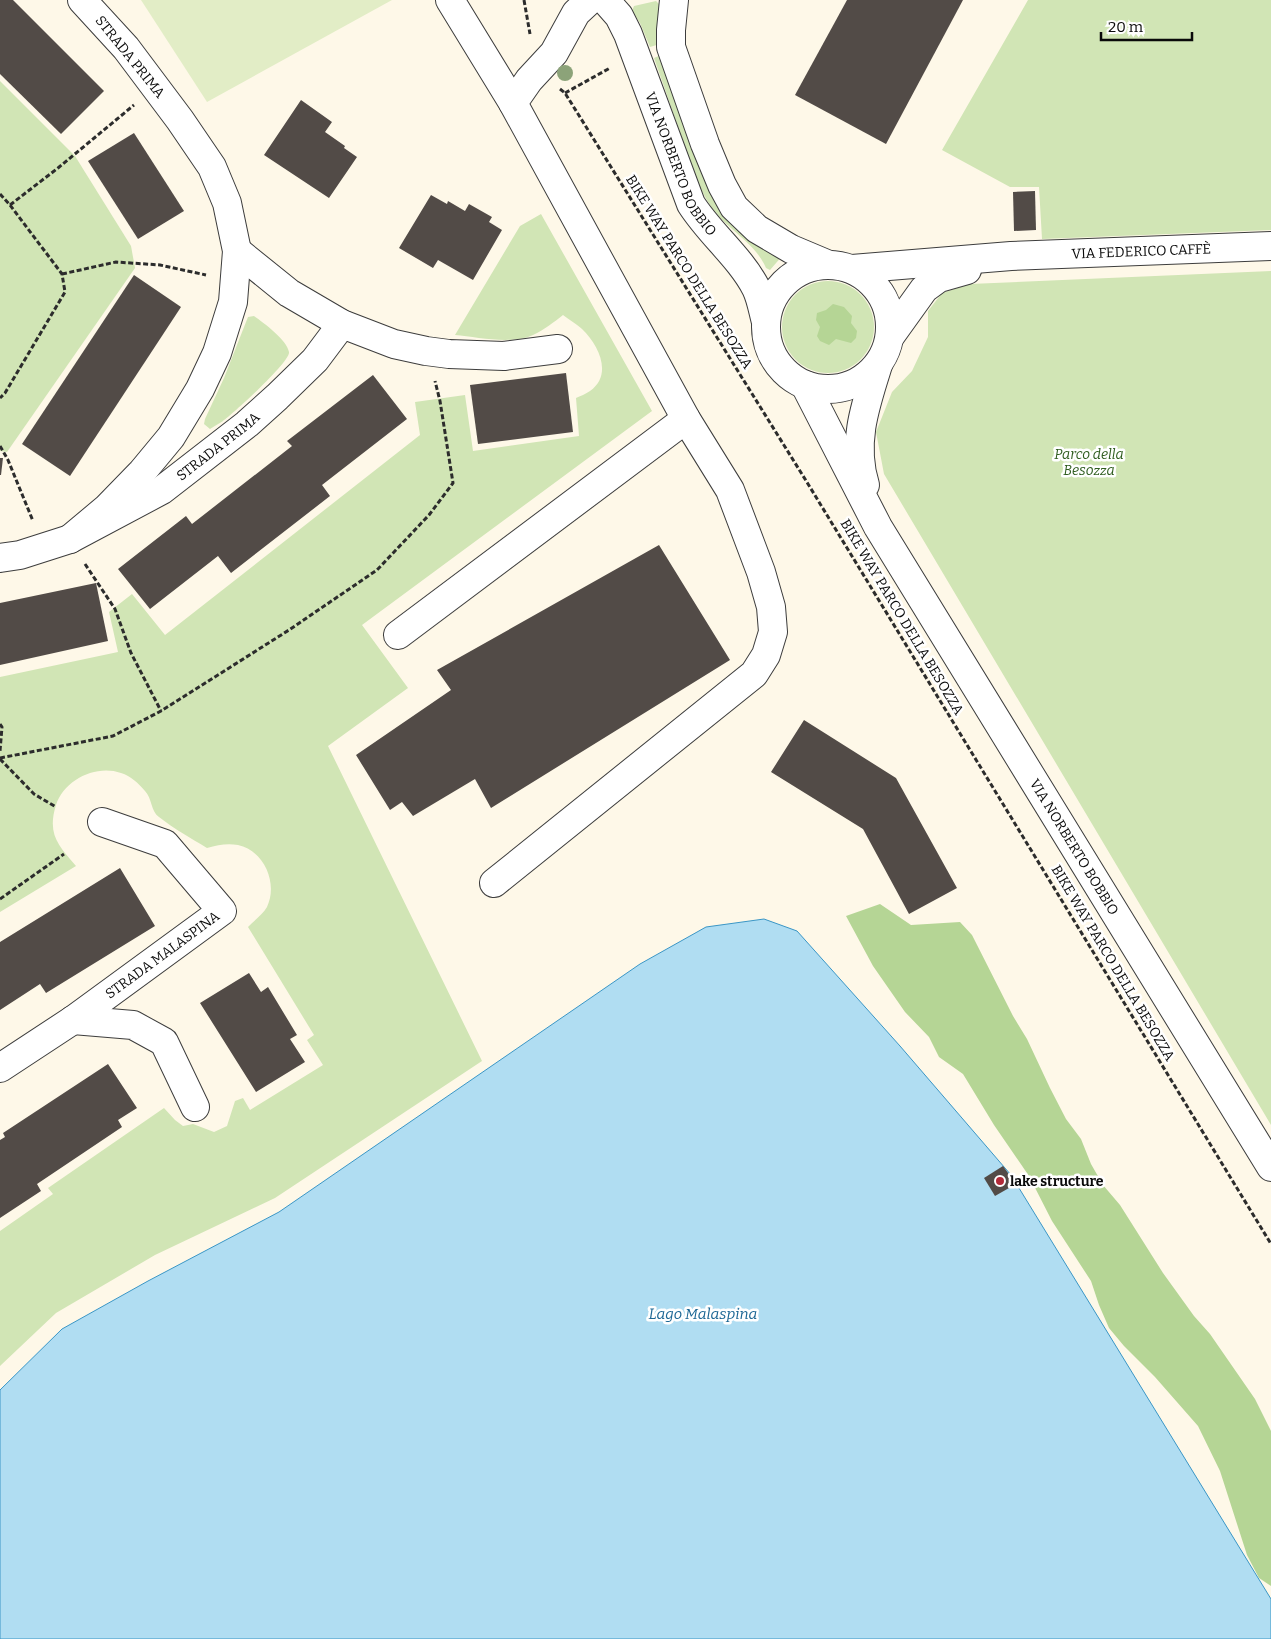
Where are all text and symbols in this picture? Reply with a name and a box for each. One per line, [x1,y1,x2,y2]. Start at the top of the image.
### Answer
scale bar [1101,10,1192,42]
street label: STRADA PRIMA [92,12,168,102]
text: 20 m [1108,18,1144,36]
street label: VIA NORBERTO BOBBIO [642,90,720,239]
street label: BIKE WAY PARCO DELLA BESOZZA [622,172,756,372]
street label: VIA FEDERICO CAFFÈ [1071,239,1211,262]
street label: STRADA PRIMA [173,408,263,484]
park label: Parco della Besozza [1054,446,1124,479]
street label: BIKE WAY PARCO DELLA BESOZZA [837,516,967,718]
street label: VIA NORBERTO BOBBIO [1026,776,1123,918]
street label: BIKE WAY PARCO DELLA BESOZZA [1048,862,1178,1064]
street label: STRADA MALASPINA [102,907,223,1002]
place label: lake structure [1010,1173,1104,1190]
marker: lake structure [994,1175,1006,1187]
water label: Lago Malaspina [649,1305,757,1323]

